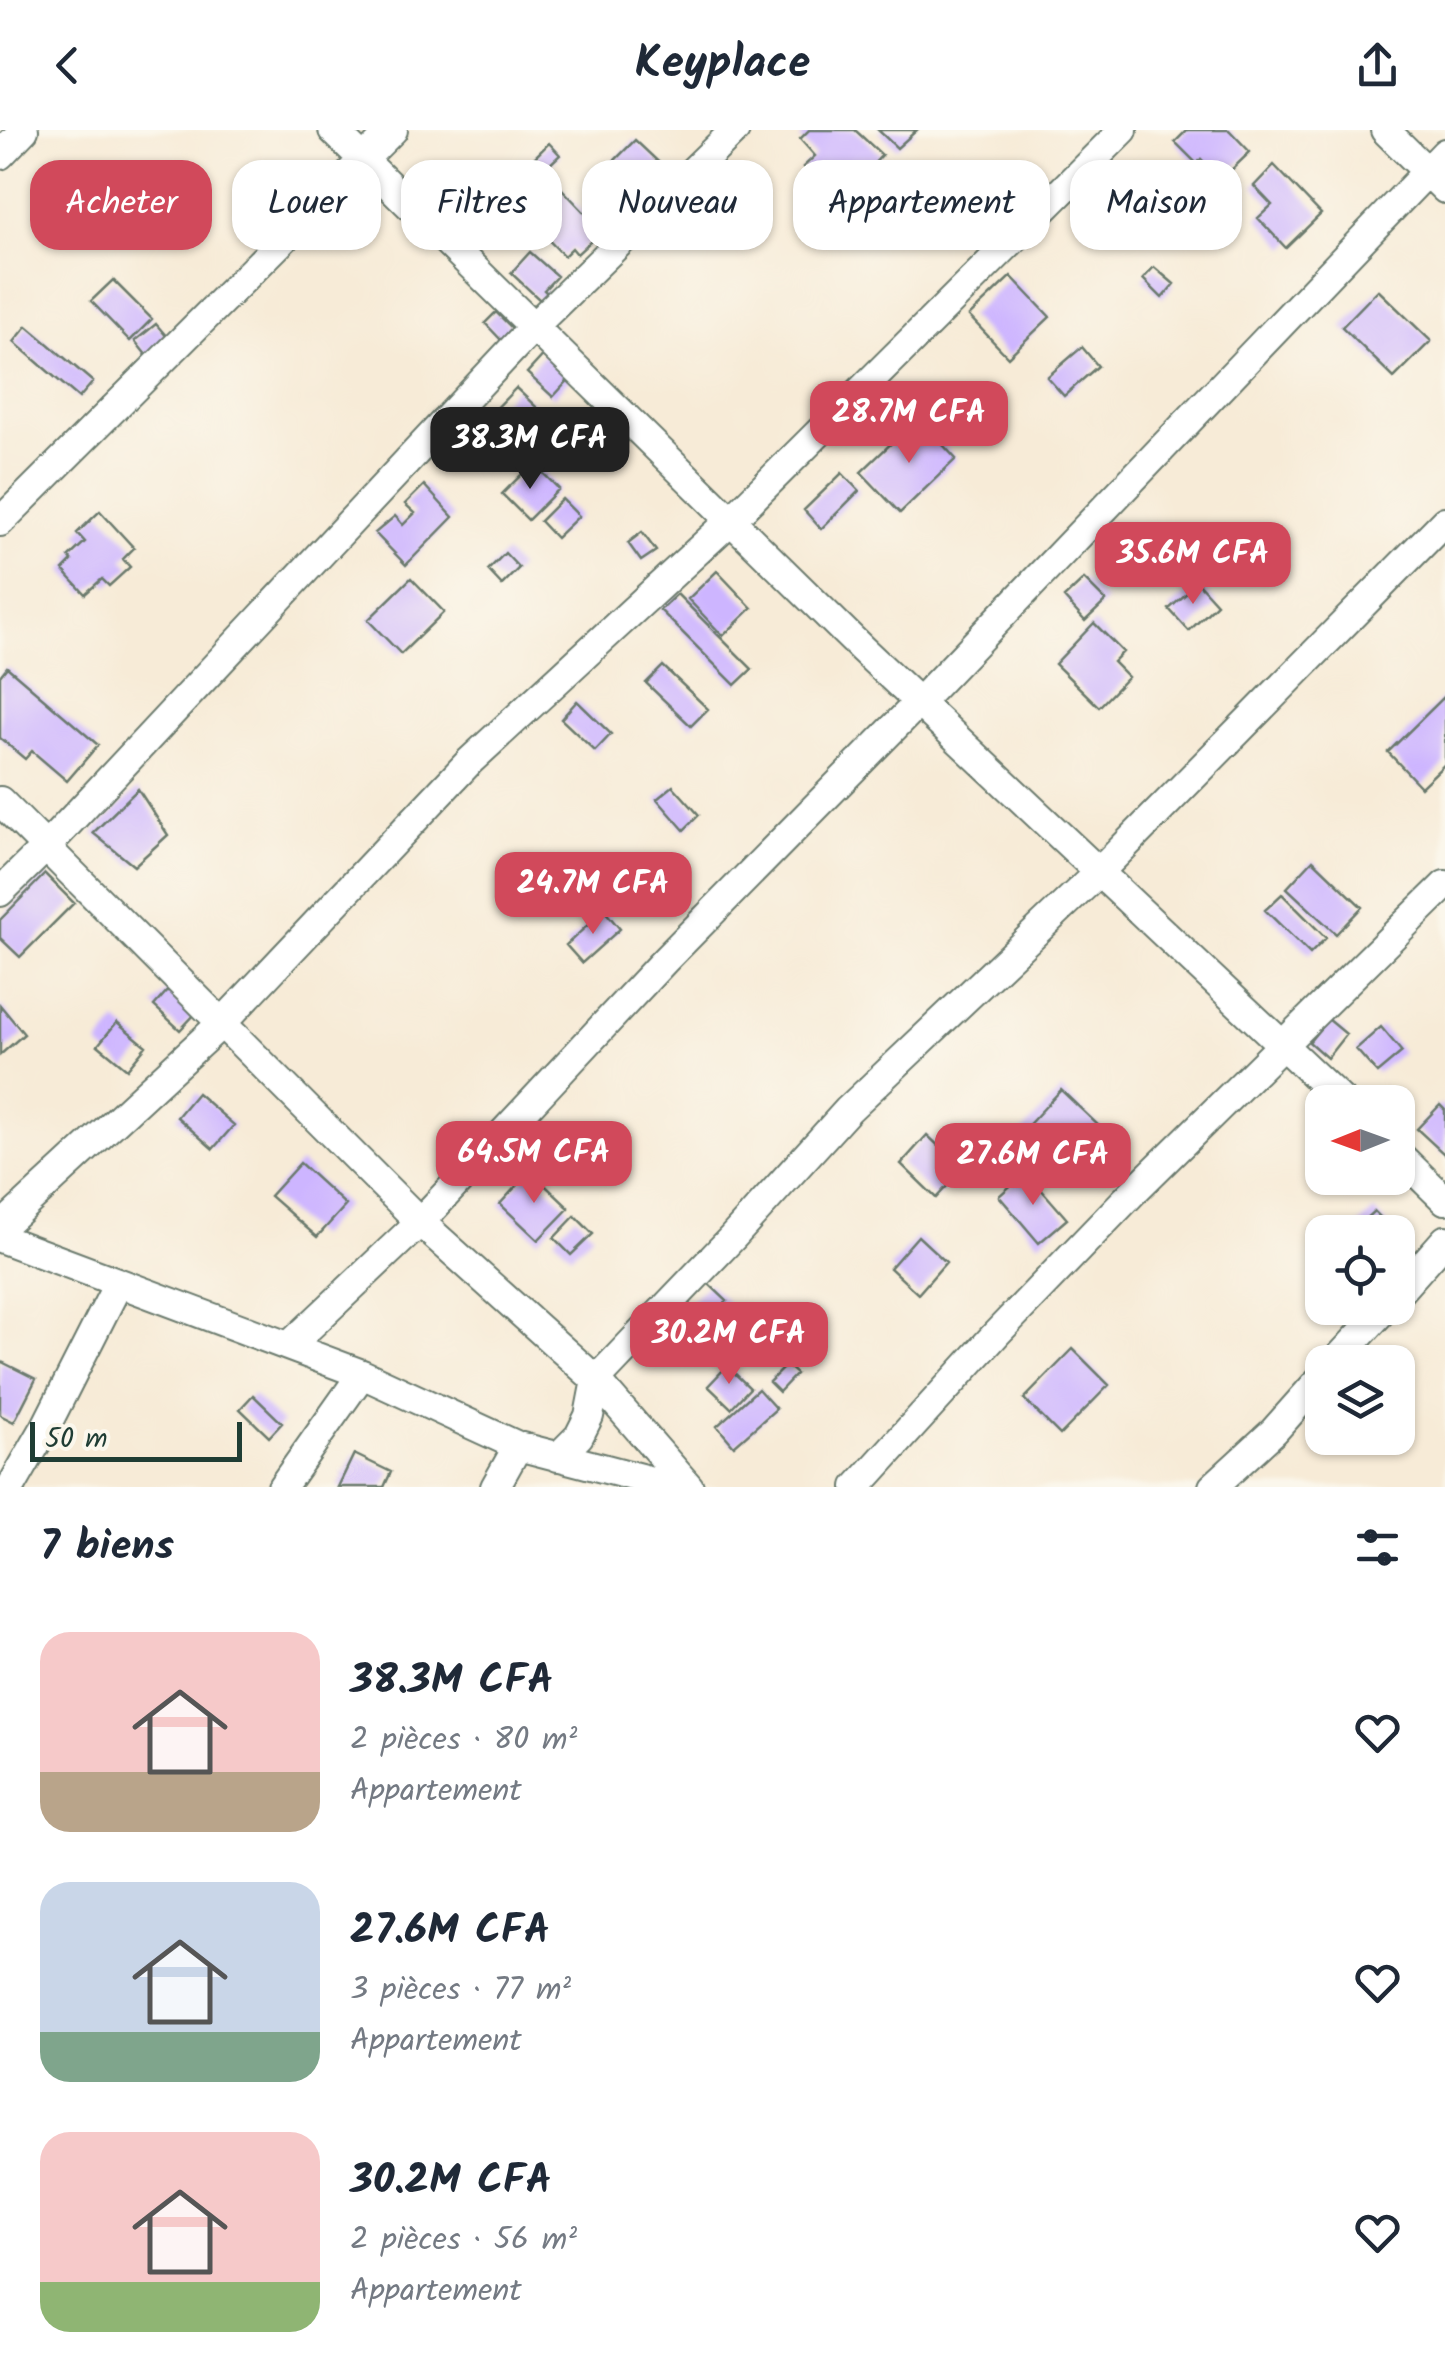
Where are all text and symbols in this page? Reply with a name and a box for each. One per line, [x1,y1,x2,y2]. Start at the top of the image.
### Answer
text: Keyplace [635,29,810,101]
icon: back [40,38,95,93]
icon: share [1350,38,1405,93]
chip: Acheter [30,160,212,250]
chip: Louer [232,160,381,250]
chip: Filtres [401,160,562,250]
chip: Nouveau [582,160,773,250]
chip: Appartement [793,160,1050,250]
chip: Maison [1070,160,1242,250]
pin: 28.7M CFA [795,381,1023,466]
text: 28.7M CFA [832,388,986,439]
pin: 38.3M CFA [416,407,644,492]
text: 38.3M CFA [452,414,608,465]
pin: 35.6M CFA [1079,522,1307,607]
text: 35.6M CFA [1117,529,1269,580]
pin: 24.7M CFA [479,852,707,937]
text: 24.7M CFA [517,859,669,910]
north arrow [1305,1085,1415,1195]
map controls [1305,1085,1415,1455]
pin: 64.5M CFA [420,1121,648,1206]
pin: 27.6M CFA [919,1123,1147,1208]
text: 64.5M CFA [458,1128,610,1179]
text: 27.6M CFA [957,1130,1109,1181]
button: locate [1305,1215,1415,1325]
pin: 30.2M CFA [615,1302,843,1387]
text: 30.2M CFA [652,1309,806,1360]
button: layers [1305,1345,1415,1455]
scale bar [30,1417,242,1462]
text: 50 m [45,1417,108,1462]
text: 7 biens [40,1514,174,1581]
icon: filters [1350,1520,1405,1575]
text: 38.3M CFA [350,1648,554,1715]
icon: home [120,1672,240,1792]
icon: heart [1350,1705,1405,1760]
text: 2 pièces · 80 m² [350,1715,577,1766]
text: Appartement [350,1766,522,1817]
text: 27.6M CFA [350,1898,550,1965]
icon: home [120,1922,240,2042]
icon: heart [1350,1955,1405,2010]
text: 3 pièces · 77 m² [350,1965,571,2016]
text: Appartement [350,2016,522,2067]
text: 30.2M CFA [350,2148,552,2215]
icon: home [120,2172,240,2292]
icon: heart [1350,2205,1405,2260]
text: 2 pièces · 56 m² [350,2215,577,2266]
text: Appartement [350,2266,522,2317]

